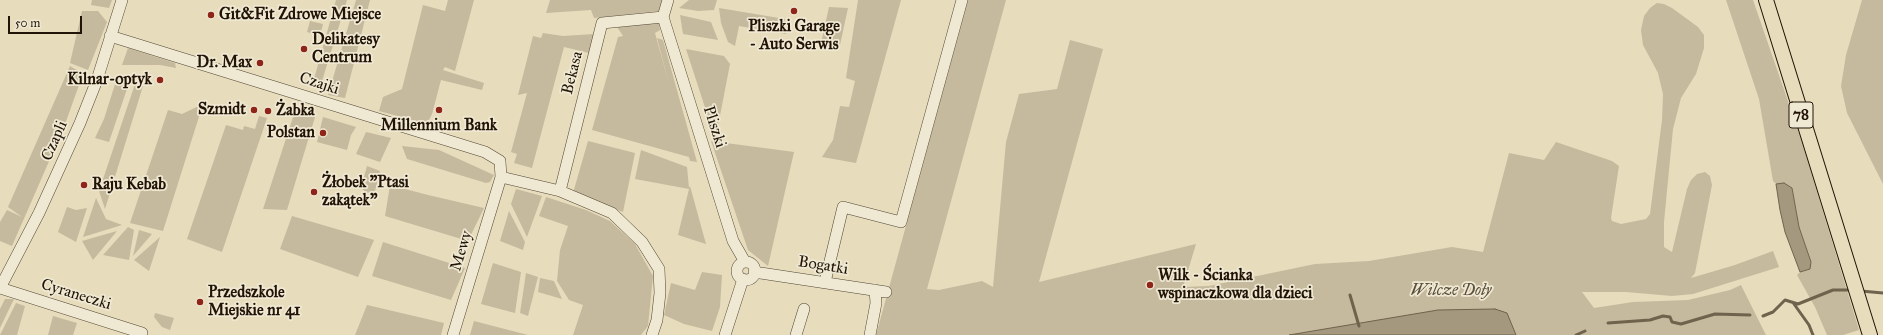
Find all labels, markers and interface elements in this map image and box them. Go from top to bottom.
place label: Git&Fit Zdrowe Miejsce [219,5,381,25]
marker: Pliszki Garage - Auto Serwis [789,6,799,16]
scale bar [10,8,84,34]
marker: Git&Fit Zdrowe Miejsce [206,10,216,20]
text: 50 m [15,16,40,30]
place label: Pliszki Garage - Auto Serwis [748,17,840,55]
place label: Delikatesy Centrum [312,30,380,68]
marker: Delikatesy Centrum [299,44,309,54]
street label: Bekasa [558,49,588,97]
place label: Dr. Max [197,53,252,73]
marker: Dr. Max [255,58,265,68]
street label: Czajki [297,69,341,99]
place label: Kilnar-optyk [67,70,152,90]
marker: Kilnar-optyk [155,75,165,85]
place label: Szmidt [198,100,246,120]
place label: Żabka [276,101,315,121]
road number: 78 [1789,102,1813,128]
street label: Pliszki [698,104,730,150]
marker: Szmidt [249,105,259,115]
marker: Millennium Bank [434,105,444,115]
marker: Żabka [263,106,273,116]
place label: Millennium Bank [381,116,497,136]
street label: Czapli [38,118,72,164]
place label: Polstan [267,123,315,143]
marker: Polstan [318,128,328,138]
place label: Żłobek "Ptasi zakątek" [322,173,409,211]
place label: Raju Kebab [92,175,166,195]
marker: Raju Kebab [79,180,89,190]
marker: Żłobek "Ptasi zakątek" [309,187,319,197]
street label: Mewy [447,229,477,273]
street label: Bogatki [797,253,849,279]
place label: Wilk - Ścianka wspinaczkowa dla dzieci [1158,266,1312,304]
street label: Cyraneczki [39,275,113,315]
marker: Wilk - Ścianka wspinaczkowa dla dzieci [1145,280,1155,290]
park label: Wilcze Doły [1411,281,1491,301]
place label: Przedszkole Miejskie nr 41 [208,283,300,321]
marker: Przedszkole Miejskie nr 41 [195,297,205,307]

